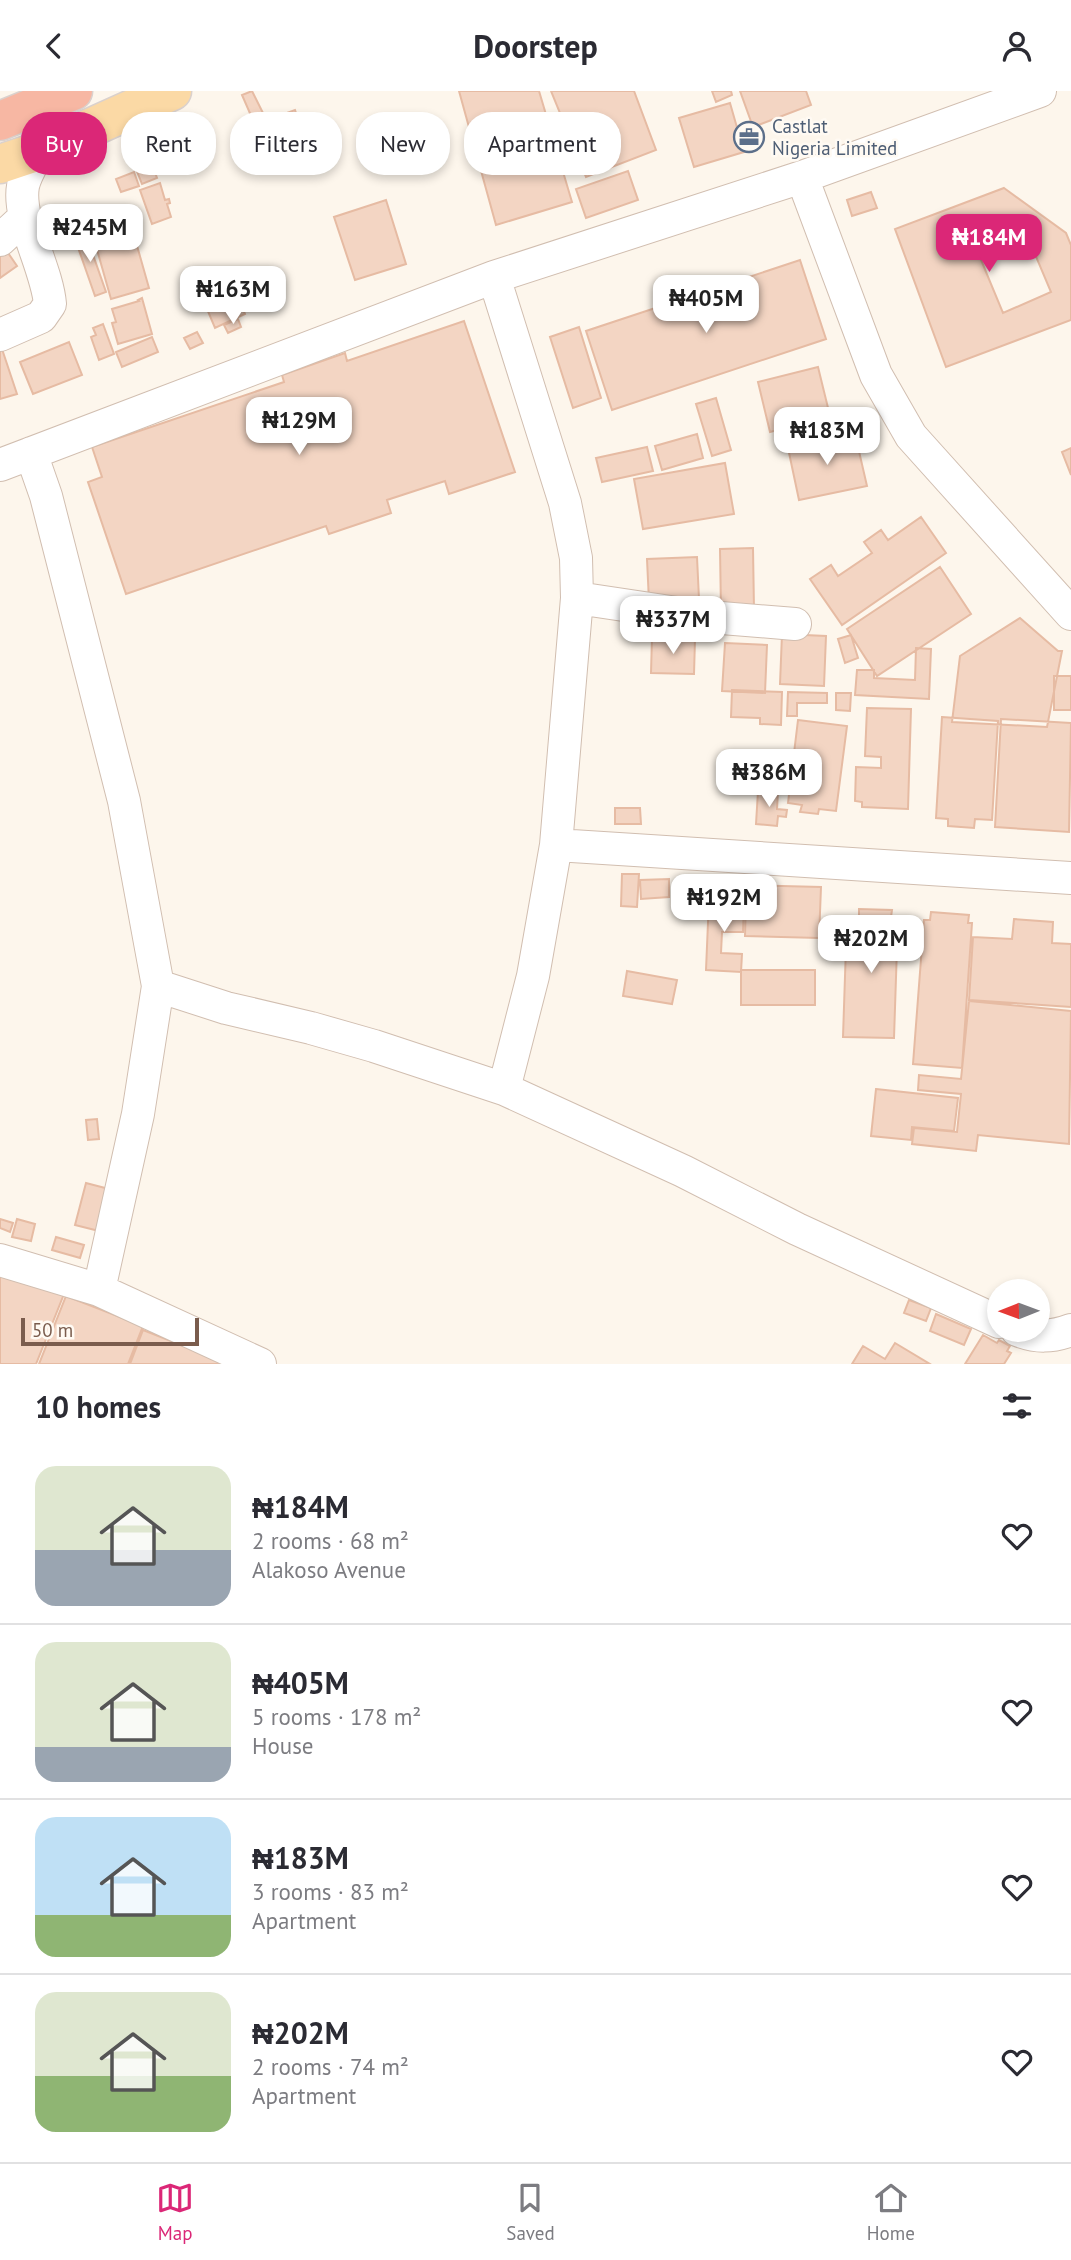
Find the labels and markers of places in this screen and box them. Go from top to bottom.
place label: Castlat Nigeria Limited [772,114,897,160]
office icon: Castlat Nigeria Limited [732,120,766,154]
pin: ₦245M [41,205,139,264]
pin: ₦184M [940,215,1038,274]
pin: ₦163M [184,267,282,326]
pin: ₦405M [657,275,755,335]
pin: ₦129M [250,397,348,457]
pin: ₦183M [778,407,876,467]
pin: ₦337M [624,596,722,656]
pin: ₦386M [720,749,818,809]
pin: ₦192M [675,875,773,934]
pin: ₦202M [822,915,920,975]

